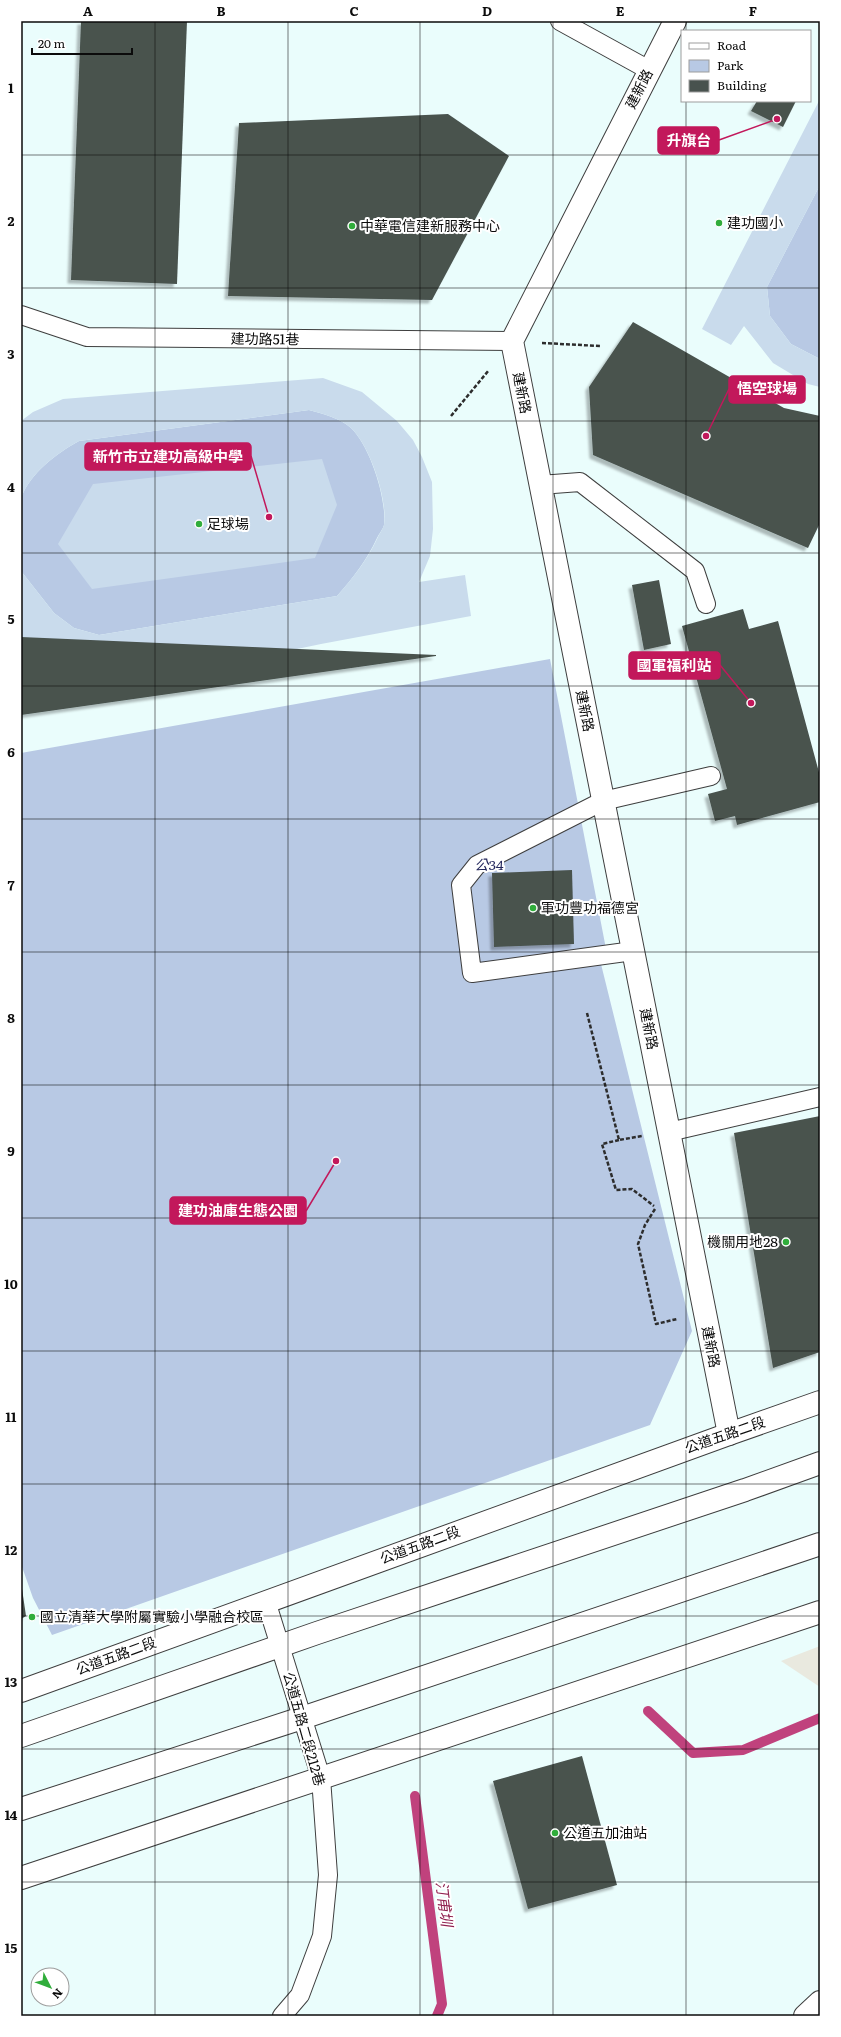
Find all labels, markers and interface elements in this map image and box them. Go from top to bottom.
text: A [83,1,93,20]
text: B [217,1,226,20]
text: C [349,1,359,20]
text: D [482,1,492,20]
text: E [616,1,625,20]
text: F [749,1,757,20]
scale bar [32,30,132,56]
legend [681,30,811,102]
text: 20 m [38,34,65,52]
text: Road [717,36,747,54]
text: Park [717,56,744,74]
street label: 建新路 [620,65,657,112]
text: Building [717,76,767,94]
text: 1 [8,78,14,97]
callout: 升旗台 [658,127,719,154]
text: 升旗台 [666,128,712,151]
text: 2 [8,211,15,230]
place label: 建功國小 [727,212,783,232]
place label: 中華電信建新服務中心 [360,215,500,235]
marker: 建功國小 [714,218,724,228]
marker: 中華電信建新服務中心 [347,221,357,231]
street label: 建功路51巷 [230,327,300,349]
text: 3 [7,344,15,363]
street label: 建新路 [509,370,537,415]
callout: 悟空球場 [729,376,805,403]
text: 悟空球場 [737,376,797,399]
callout: 新竹市立建功高級中學 [85,443,251,470]
text: 新竹市立建功高級中學 [93,444,243,467]
text: 4 [7,477,15,496]
place label: 足球場 [207,513,249,533]
marker: 足球場 [194,519,204,529]
text: 5 [7,609,15,628]
callout: 國軍福利站 [629,652,720,679]
text: 國軍福利站 [636,653,712,676]
street label: 建新路 [572,688,600,733]
text: 6 [7,742,15,761]
park label: 公34 [474,854,504,874]
text: 7 [7,875,15,894]
place label: 軍功豐功福德宮 [541,897,639,917]
marker: 軍功豐功福德宮 [528,903,538,913]
street label: 建新路 [636,1006,664,1051]
text: 8 [7,1008,15,1027]
text: 9 [7,1141,15,1160]
callout: 建功油庫生態公園 [170,1197,306,1224]
text: 建功油庫生態公園 [178,1198,298,1221]
place label: 機關用地28 [707,1231,778,1251]
marker: 機關用地28 [781,1237,791,1247]
text: 10 [4,1274,18,1293]
street label: 建新路 [698,1324,726,1369]
text: 11 [6,1407,17,1426]
street label: 公道五路二段 [682,1411,768,1457]
street label: 公道五路二段 [377,1520,463,1568]
text: 12 [5,1540,17,1559]
place label: 國立清華大學附屬實驗小學融合校區 [40,1606,264,1626]
marker: 國立清華大學附屬實驗小學融合校區 [27,1612,37,1622]
street label: 公道五路二段 [73,1631,159,1679]
street label: 公道五路二段212巷 [279,1669,331,1788]
text: 13 [5,1672,17,1691]
text: 14 [5,1805,18,1824]
place label: 公道五加油站 [563,1822,647,1842]
marker: 公道五加油站 [550,1828,560,1838]
water label: 汀甫圳 [431,1880,460,1930]
text: 15 [5,1938,17,1957]
north arrow [30,1967,70,2007]
text: N [49,1986,67,2003]

